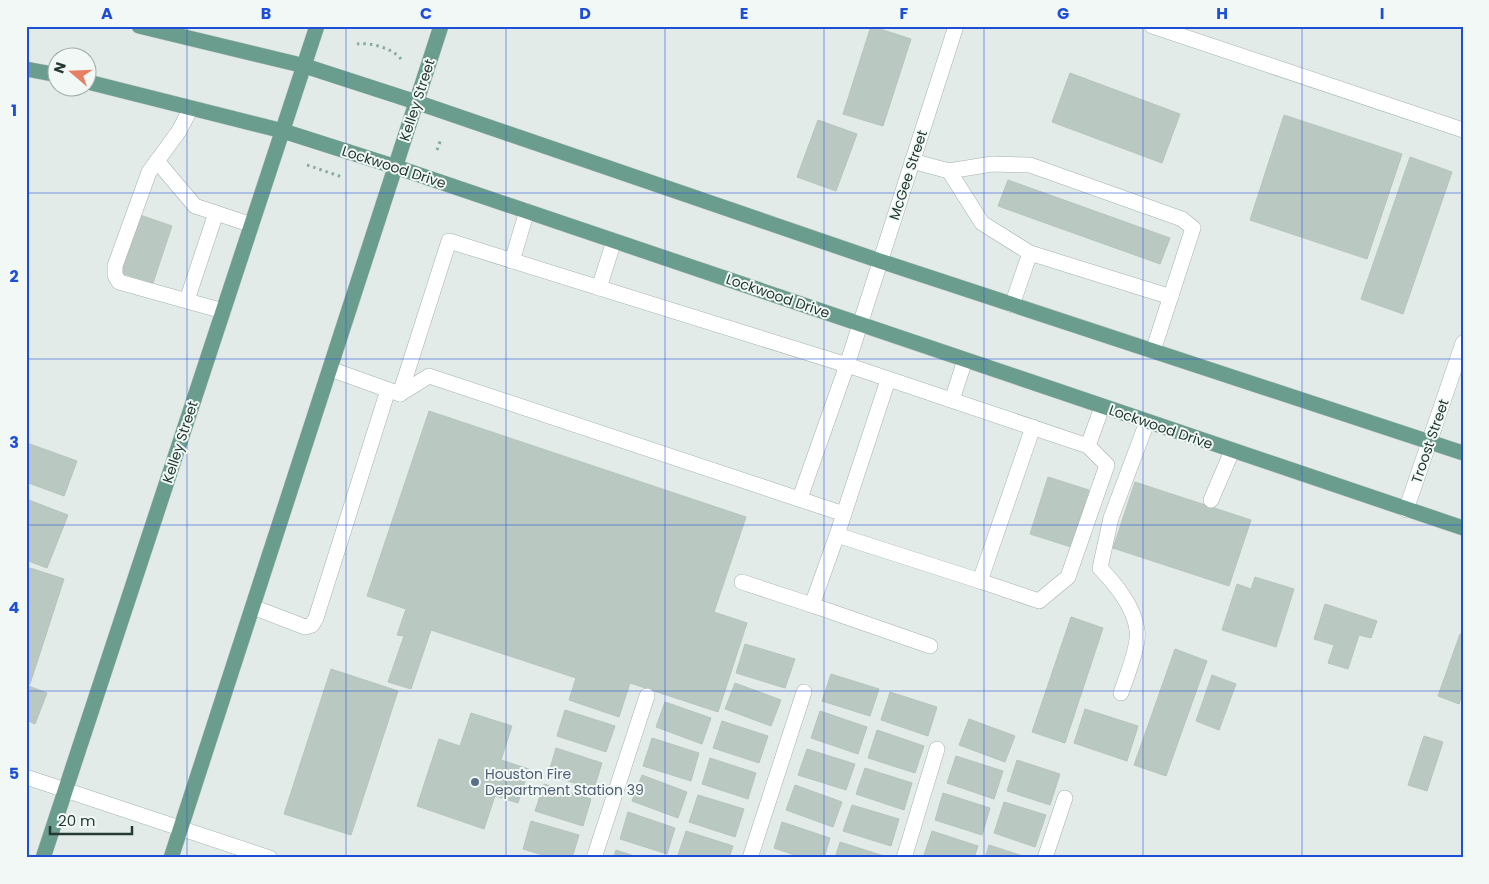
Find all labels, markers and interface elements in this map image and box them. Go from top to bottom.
text: A [101,2,113,25]
text: B [261,2,271,25]
text: C [420,2,432,25]
text: D [579,2,591,25]
text: E [740,2,748,25]
text: F [900,2,909,25]
text: G [1057,2,1069,25]
text: H [1216,2,1228,25]
text: I [1380,2,1384,25]
north arrow [48,48,98,98]
street label: Kelley Street [394,56,440,144]
text: N [49,60,71,76]
text: 1 [11,99,17,122]
street label: McGee Street [884,127,932,223]
street label: Lockwood Drive [339,141,449,193]
text: 2 [9,265,19,288]
street label: Lockwood Drive [723,269,833,323]
street label: Troost Street [1406,396,1454,486]
street label: Kelley Street [157,398,203,486]
street label: Lockwood Drive [1106,400,1216,454]
text: 3 [9,431,19,454]
text: 4 [9,596,20,619]
text: 5 [9,762,19,785]
place label: Houston Fire Department Station 39 [485,764,644,800]
marker: Houston Fire Department Station 39 [469,776,481,788]
scale bar [50,804,132,836]
text: 20 m [58,810,96,831]

